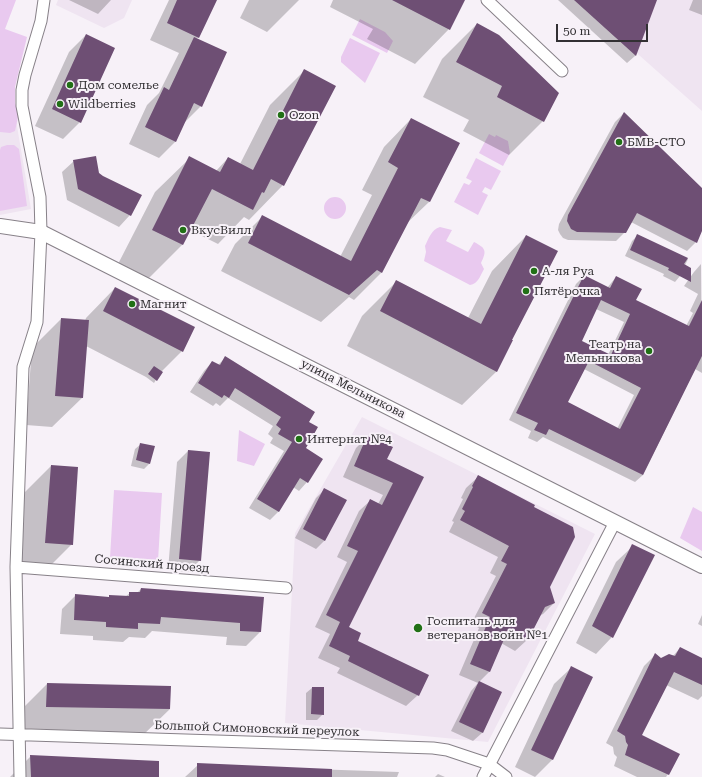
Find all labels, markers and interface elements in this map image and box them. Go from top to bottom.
scale bar [558,16,650,42]
text: 50 m [563,24,590,38]
place label: Дом сомелье [78,78,159,92]
marker: Дом сомелье [65,80,75,90]
place label: Wildberries [68,97,136,111]
marker: Wildberries [55,99,65,109]
place label: Ozon [289,108,319,122]
marker: Ozon [276,110,286,120]
place label: БМВ-СТО [627,135,685,149]
marker: БМВ-СТО [614,137,624,147]
place label: ВкусВилл [191,223,252,237]
marker: ВкусВилл [178,225,188,235]
place label: А-ля Руа [542,264,594,278]
marker: А-ля Руа [529,266,539,276]
place label: Пятёрочка [534,284,600,298]
marker: Пятёрочка [521,286,531,296]
place label: Магнит [140,297,187,311]
marker: Магнит [127,299,137,309]
place label: Театр на Мельникова [565,337,641,365]
marker: Театр на Мельникова [644,346,654,356]
street label: улица Мельникова [298,356,408,422]
place label: Интернат №4 [307,432,392,446]
marker: Интернат №4 [294,434,304,444]
street label: Сосинский проезд [94,552,210,576]
place label: Госпиталь для ветеранов войн №1 [427,614,548,642]
marker: Госпиталь для ветеранов войн №1 [412,622,424,634]
street label: Большой Симоновский переулок [154,718,360,740]

